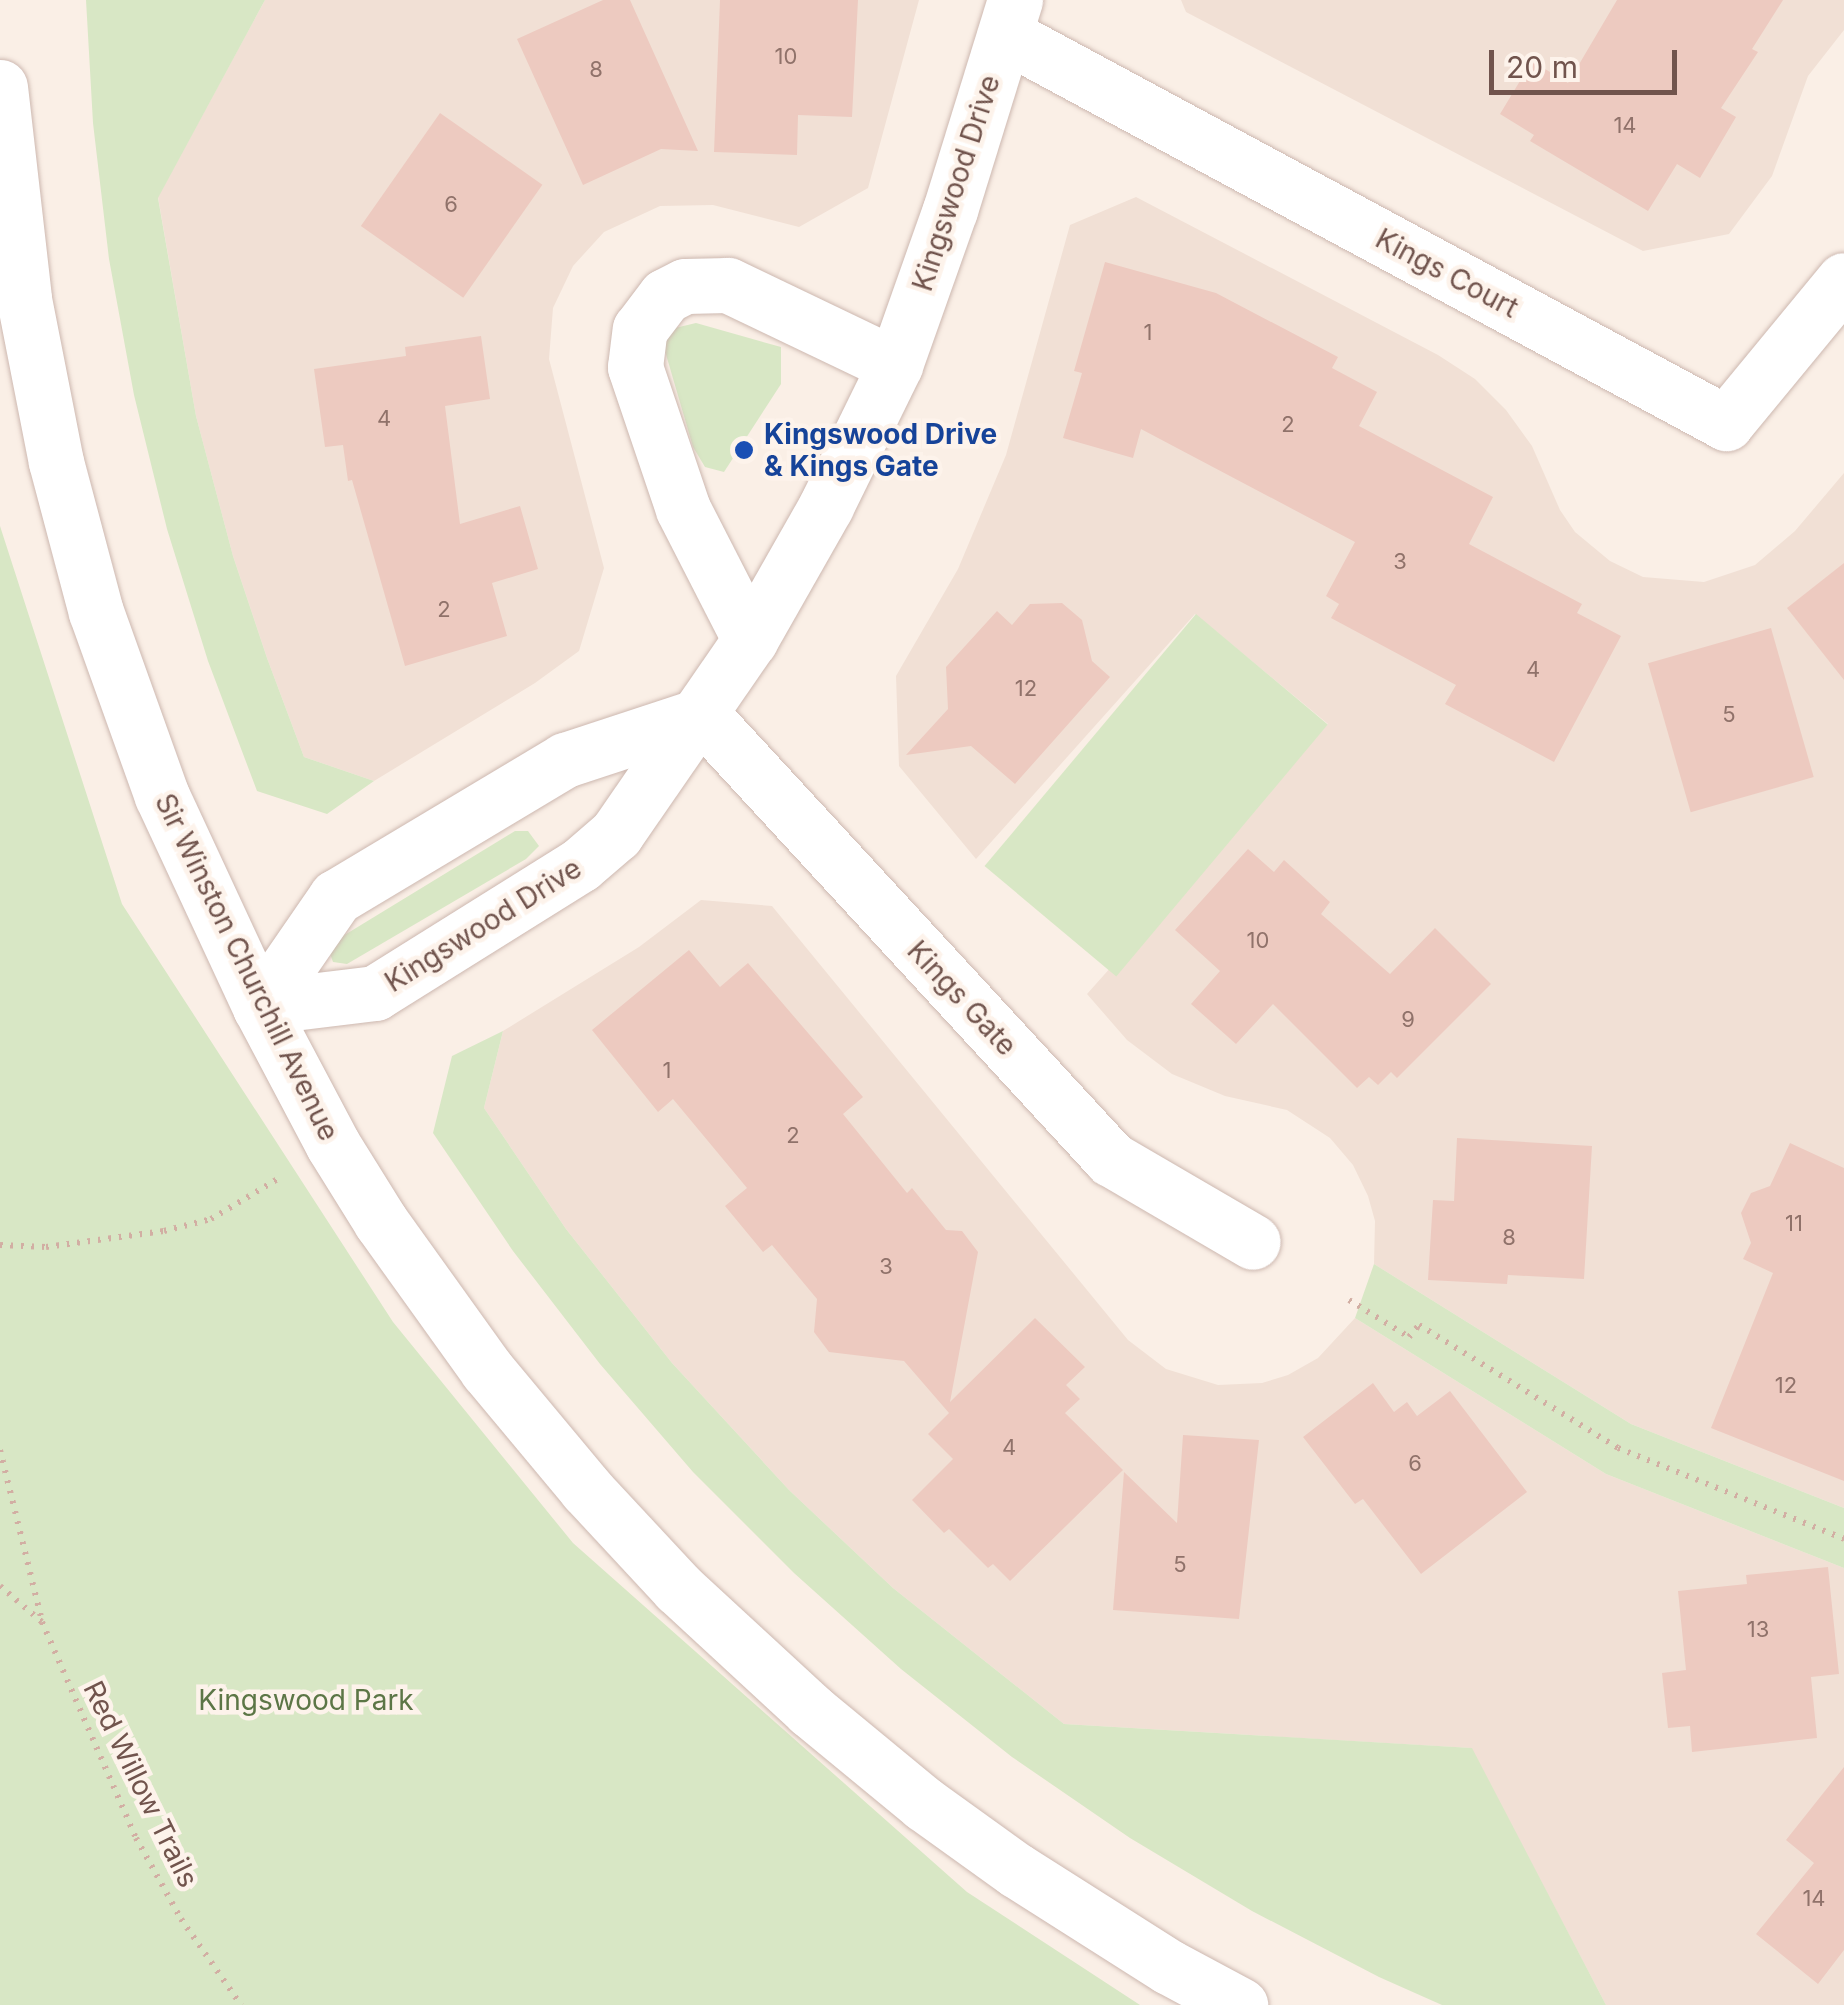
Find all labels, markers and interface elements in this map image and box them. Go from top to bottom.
scale bar [1494,30,1682,92]
house number: 10 [775,44,797,70]
text: 20 m [1506,49,1578,85]
house number: 8 [589,57,603,83]
street label: Kingswood Drive [905,71,1007,295]
house number: 14 [1613,113,1637,139]
house number: 6 [444,192,458,218]
street label: Kings Court [1370,221,1524,325]
house number: 1 [1144,320,1152,346]
house number: 4 [377,406,391,432]
house number: 2 [1281,412,1295,438]
place label: Kingswood Drive & Kings Gate [764,417,997,483]
marker: Kingswood Drive & Kings Gate [733,439,755,461]
house number: 3 [1393,549,1407,575]
house number: 2 [437,597,451,623]
house number: 4 [1526,657,1540,683]
house number: 12 [1015,676,1037,702]
house number: 5 [1722,702,1736,728]
street label: Sir Winston Churchill Avenue [148,788,346,1146]
street label: Kingswood Drive [379,851,587,999]
house number: 10 [1247,928,1269,954]
street label: Kings Gate [901,934,1023,1062]
house number: 9 [1401,1007,1415,1033]
house number: 1 [663,1058,671,1084]
house number: 2 [786,1123,800,1149]
house number: 11 [1785,1211,1803,1237]
house number: 8 [1502,1225,1516,1251]
house number: 3 [879,1254,893,1280]
house number: 12 [1775,1373,1797,1399]
house number: 4 [1002,1435,1016,1461]
house number: 6 [1408,1451,1422,1477]
house number: 5 [1173,1552,1187,1578]
house number: 13 [1747,1617,1769,1643]
street label: Red Willow Trails [77,1675,205,1893]
park label: Kingswood Park [198,1683,414,1717]
house number: 14 [1802,1886,1826,1912]

